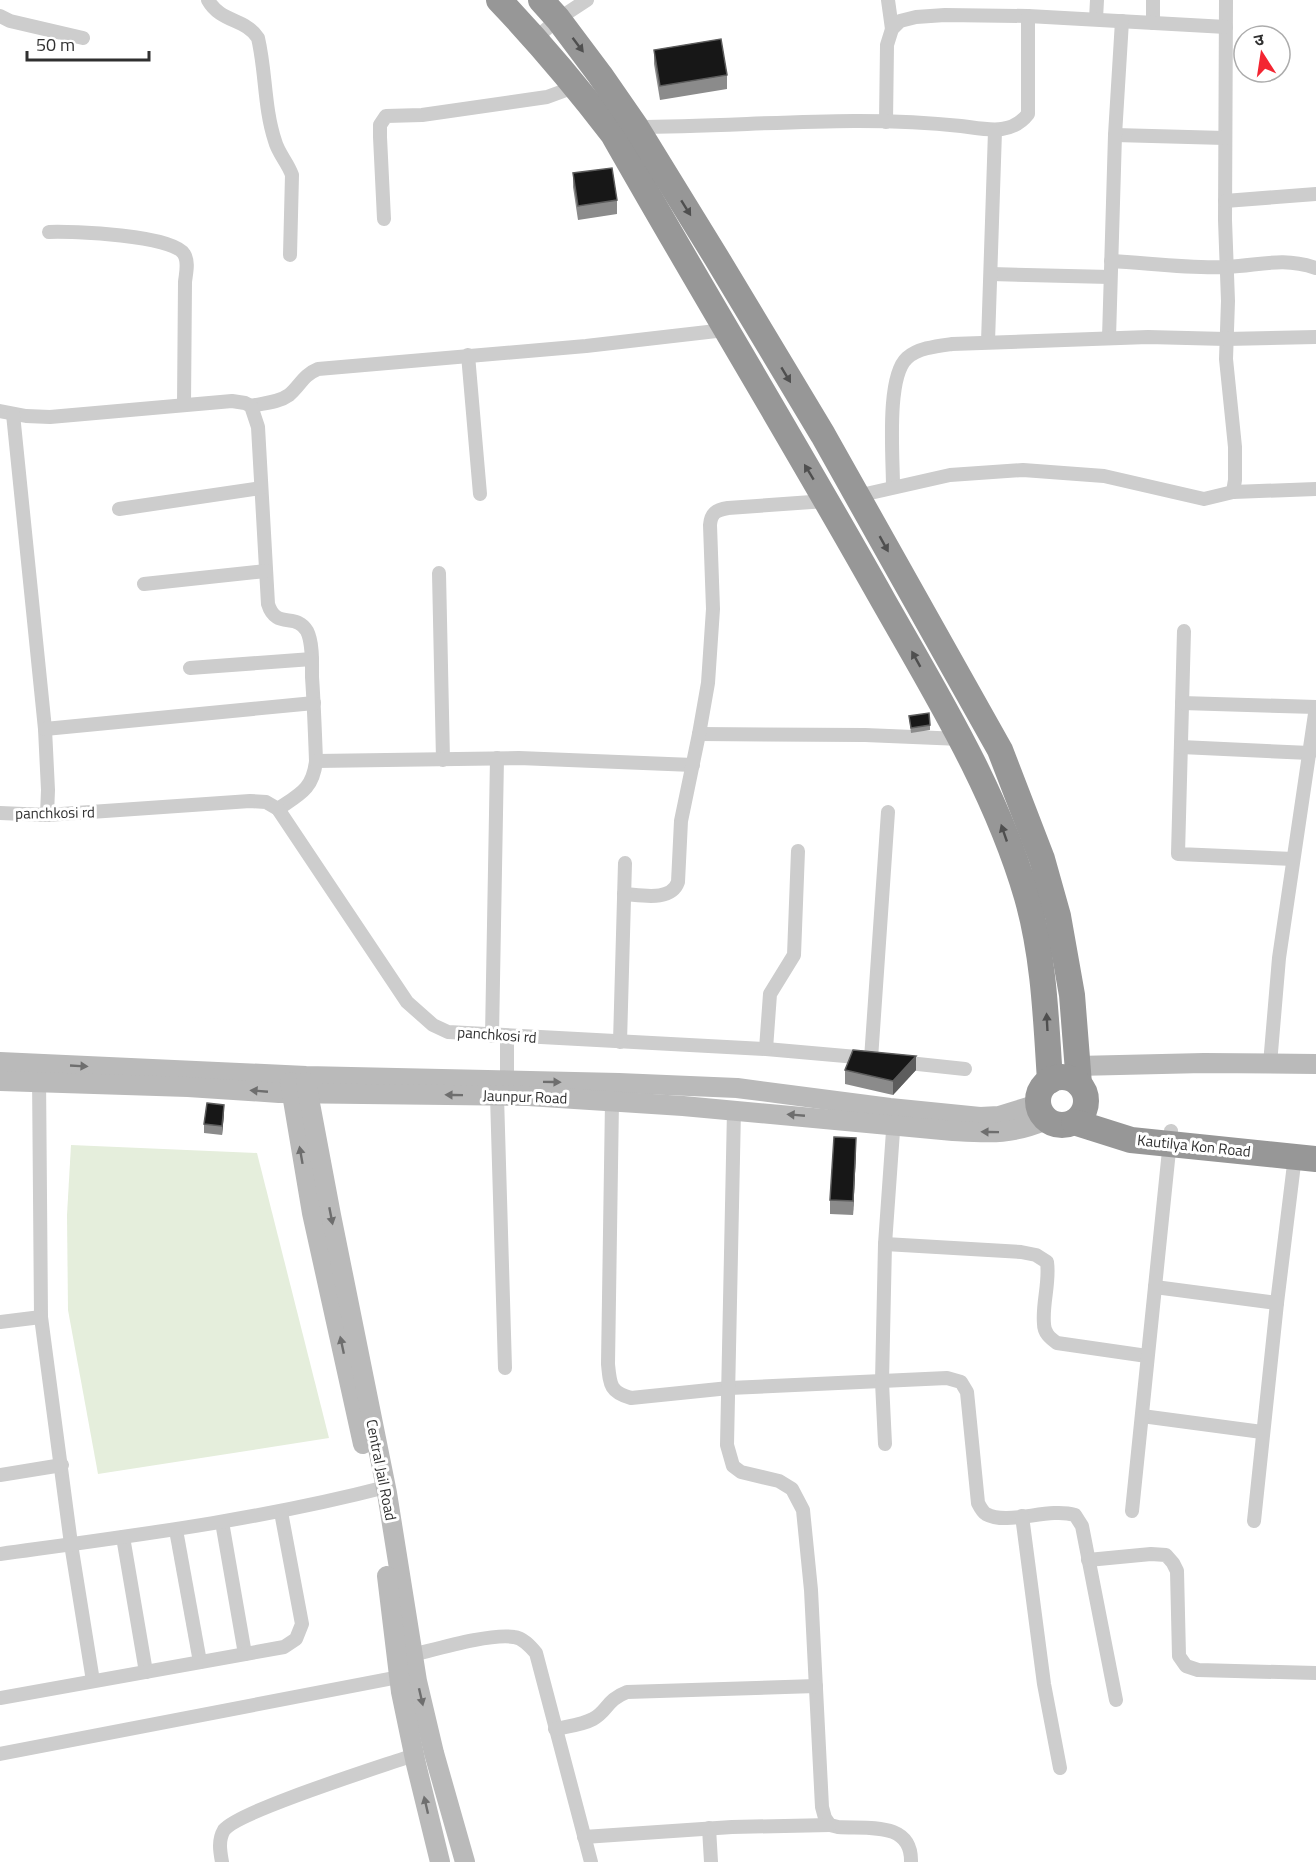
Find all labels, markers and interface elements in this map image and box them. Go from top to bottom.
scale bar [27,24,148,62]
north arrow [1232,24,1292,84]
text: उ [1252,26,1267,52]
text: 50 m [36,31,75,58]
one-way arrow [572,37,584,53]
one-way arrow [680,200,691,216]
one-way arrow [781,367,792,383]
one-way arrow [804,463,814,480]
one-way arrow [879,535,889,552]
one-way arrow [911,651,922,667]
street label: panchkosi rd [15,800,95,825]
one-way arrow [999,824,1009,842]
one-way arrow [1042,1013,1051,1032]
street label: panchkosi rd [457,1020,537,1049]
one-way arrow [70,1061,89,1070]
one-way arrow [542,1077,561,1087]
street label: Jaunpur Road [482,1084,568,1109]
one-way arrow [250,1086,269,1096]
one-way arrow [445,1090,464,1100]
one-way arrow [786,1110,805,1120]
one-way arrow [980,1127,999,1137]
street label: Kautilya Kon Road [1136,1128,1252,1163]
one-way arrow [296,1145,305,1164]
one-way arrow [327,1207,336,1226]
one-way arrow [337,1336,346,1355]
street label: Central Jail Road [360,1417,403,1523]
one-way arrow [416,1688,426,1706]
one-way arrow [420,1796,430,1814]

